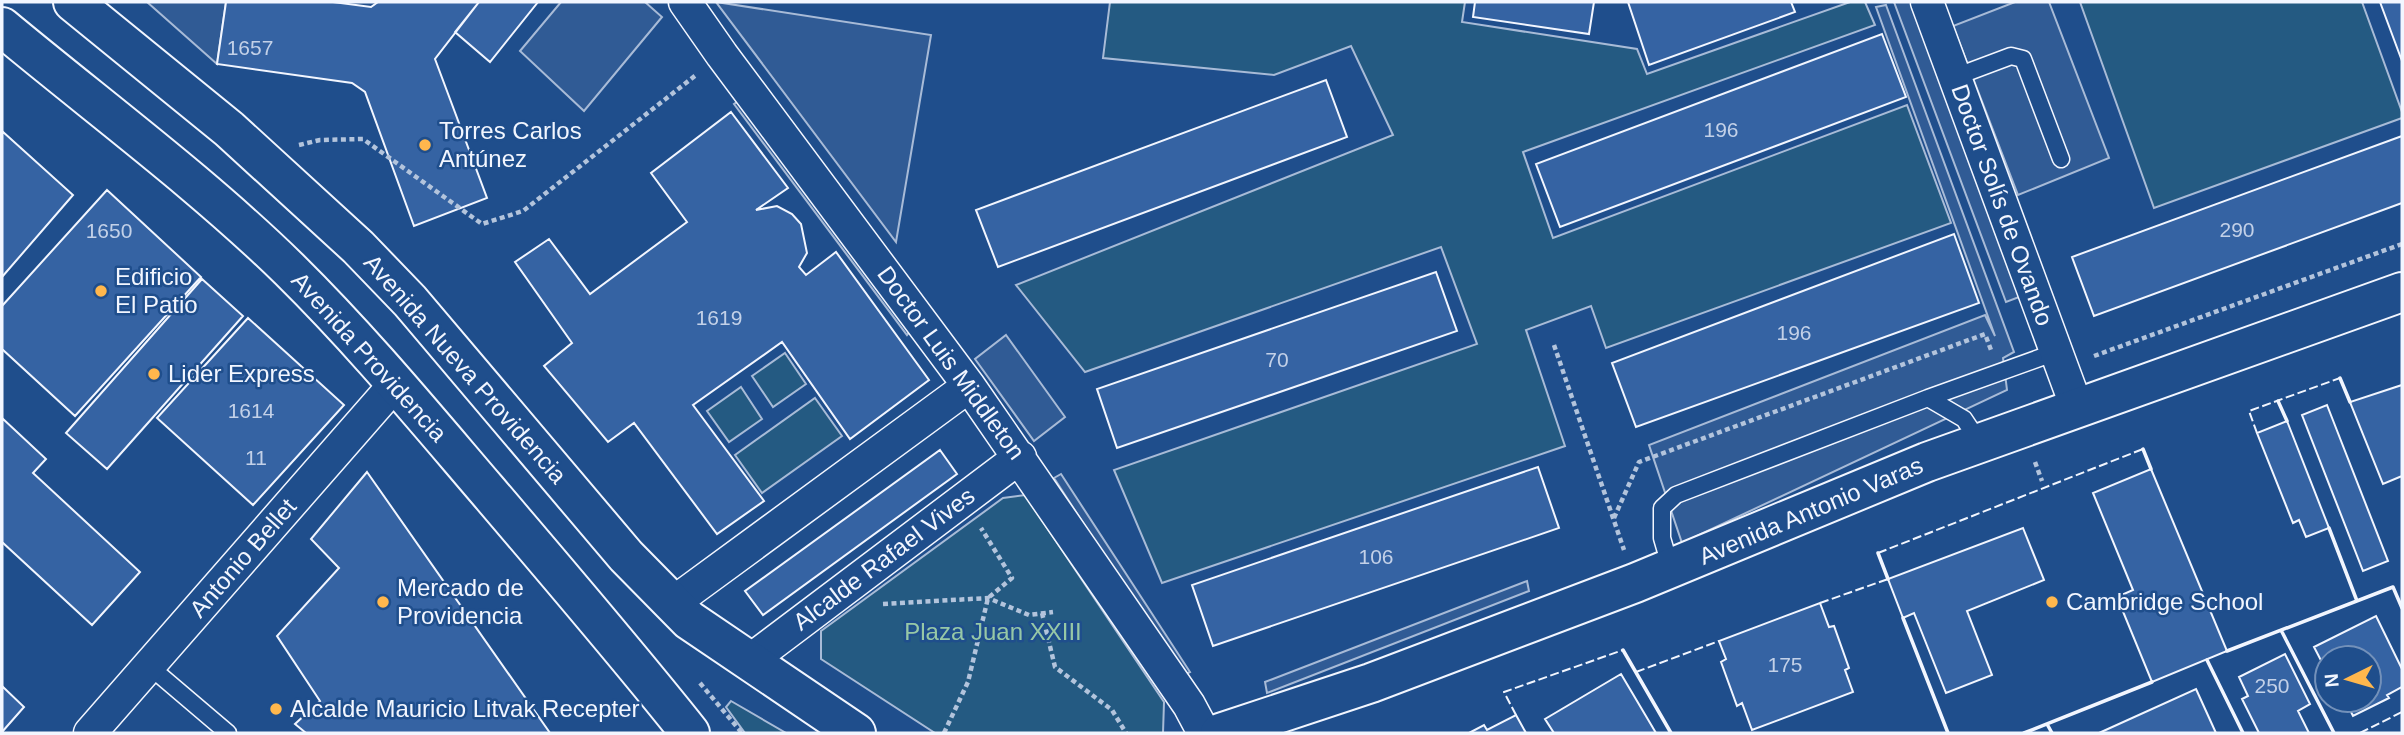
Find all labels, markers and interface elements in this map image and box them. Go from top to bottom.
house number: 1657 [227,36,273,59]
street label: Doctor Solís de Ovando [1946,80,2059,329]
place label: Torres Carlos Antúnez [439,117,582,172]
house number: 196 [1703,118,1739,141]
marker: Torres Carlos Antúnez [417,137,433,153]
house number: 290 [2219,218,2255,241]
house number: 1650 [86,219,132,242]
street label: Avenida Nueva Providencia [359,249,573,489]
street label: Doctor Luis Middleton [872,261,1031,465]
place label: Edificio El Patio [115,263,198,318]
street label: Avenida Providencia [286,266,453,447]
marker: Edificio El Patio [93,283,109,299]
house number: 1619 [696,306,742,329]
house number: 196 [1776,321,1812,344]
house number: 70 [1265,348,1289,371]
place label: Lider Express [168,360,315,387]
marker: Lider Express [146,366,162,382]
house number: 1614 [228,399,275,422]
house number: 11 [245,446,267,469]
street label: Avenida Antonio Varas [1695,451,1927,570]
street label: Alcalde Rafael Vives [788,482,980,635]
street label: Antonio Bellet [184,493,302,622]
house number: 106 [1358,545,1394,568]
place label: Mercado de Providencia [397,574,524,629]
place label: Cambridge School [2066,588,2263,615]
marker: Mercado de Providencia [375,594,391,610]
marker: Cambridge School [2044,594,2060,610]
park label: Plaza Juan XXIII [904,618,1082,645]
north arrow [2313,644,2383,714]
house number: 175 [1767,653,1803,676]
text: N [2321,673,2343,688]
house number: 250 [2254,674,2290,697]
place label: Alcalde Mauricio Litvak Recepter [290,695,640,722]
marker: Alcalde Mauricio Litvak Recepter [268,701,284,717]

